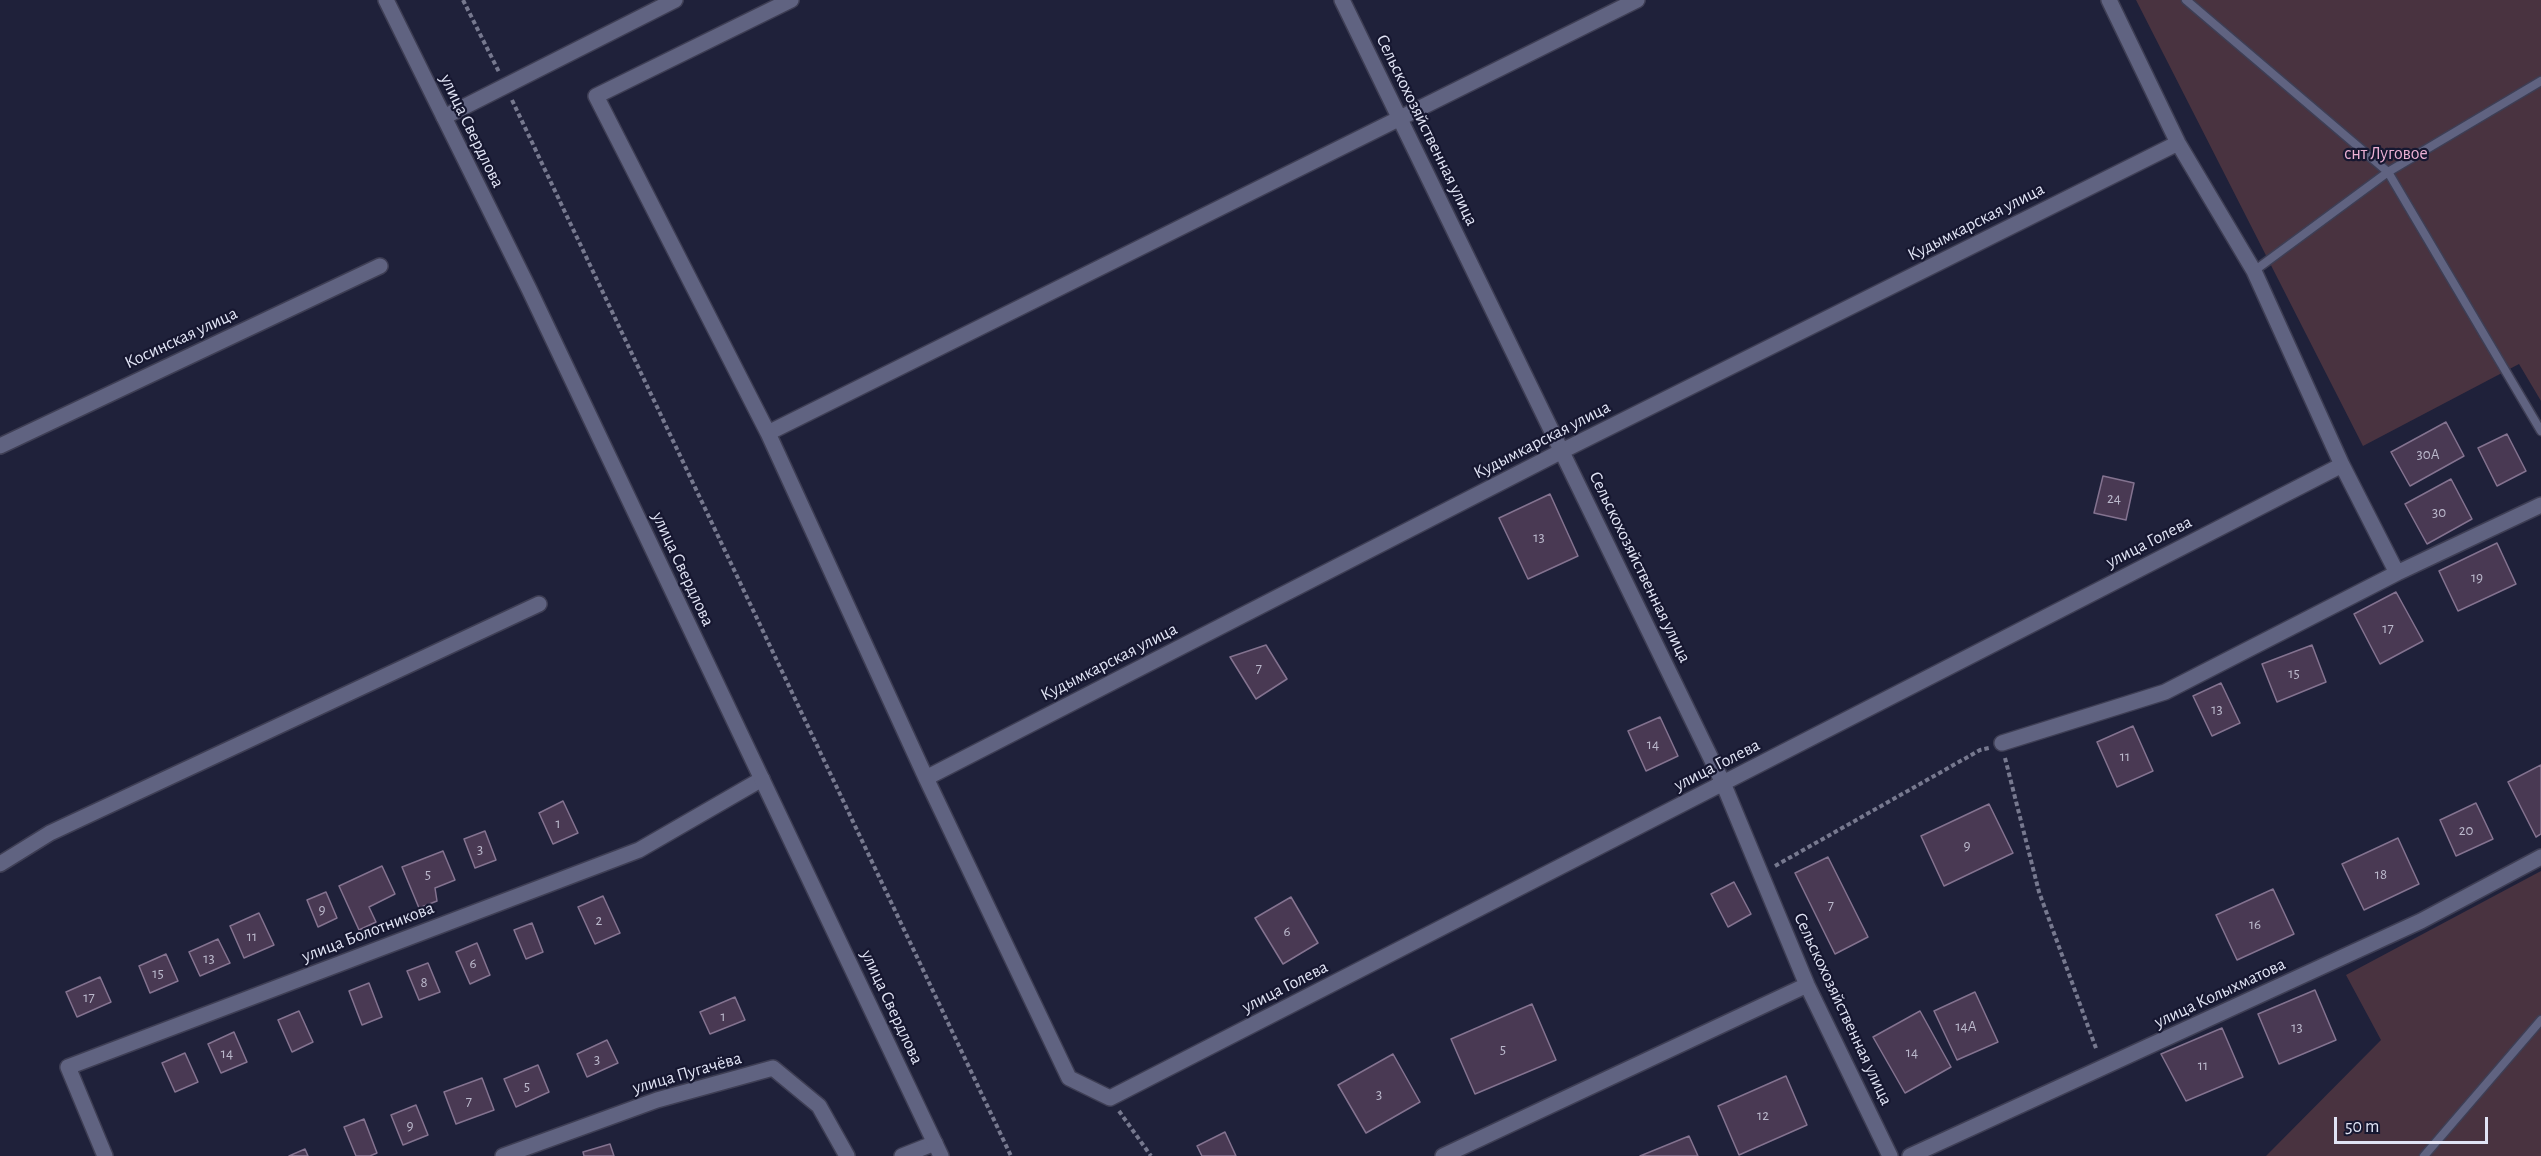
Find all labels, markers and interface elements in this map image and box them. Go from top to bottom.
street label: Сельскохозяйственная улица [1371,31,1483,229]
street label: улица Свердлова [435,71,509,191]
park label: снт Луговое [2344,143,2428,165]
street label: Кудымкарская улица [1904,178,2048,266]
street label: Косинская улица [121,302,241,374]
street label: Кудымкарская улица [1470,396,1614,484]
house number: 30А [2417,445,2439,463]
street label: Сельскохозяйственная улица [1584,468,1696,666]
house number: 24 [2107,489,2121,507]
house number: 30 [2432,503,2446,521]
street label: улица Свердлова [647,508,719,630]
street label: улица Голева [2102,511,2196,573]
house number: 13 [1533,528,1545,546]
house number: 19 [2471,568,2483,586]
street label: Кудымкарская улица [1037,618,1181,706]
house number: 17 [2382,619,2394,637]
house number: 7 [1256,659,1262,677]
house number: 15 [2288,664,2300,682]
house number: 13 [2211,700,2223,718]
street label: улица Голева [1670,734,1764,796]
house number: 14 [1647,735,1659,753]
house number: 11 [2120,747,2130,765]
house number: 1 [555,814,561,832]
house number: 20 [2459,821,2473,839]
house number: 9 [1963,836,1971,854]
house number: 3 [477,840,483,858]
house number: 5 [425,865,431,883]
house number: 18 [2375,865,2387,883]
house number: 7 [1828,896,1834,914]
street label: улица Болотникова [299,897,437,967]
house number: 9 [318,900,326,918]
street label: Сельскохозяйственная улица [1789,909,1897,1109]
house number: 2 [596,911,602,929]
house number: 16 [2249,915,2261,933]
house number: 6 [1283,922,1291,940]
house number: 11 [247,927,257,945]
street label: улица Свердлова [856,946,928,1068]
house number: 13 [203,949,215,967]
street label: улица Колыхматова [2151,953,2289,1033]
house number: 6 [469,954,477,972]
street label: улица Голева [1238,956,1332,1018]
house number: 15 [152,964,164,982]
house number: 8 [420,973,428,991]
house number: 17 [83,988,95,1006]
house number: 1 [720,1007,726,1025]
house number: 14А [1955,1017,1977,1035]
house number: 13 [2291,1018,2303,1036]
house number: 5 [1500,1040,1506,1058]
house number: 14 [1906,1043,1918,1061]
house number: 14 [221,1044,233,1062]
street label: улица Пугачёва [630,1047,744,1099]
house number: 3 [594,1050,600,1068]
house number: 11 [2198,1056,2208,1074]
house number: 5 [524,1077,530,1095]
house number: 3 [1376,1085,1382,1103]
house number: 7 [466,1092,472,1110]
scale bar [2337,1105,2492,1143]
house number: 12 [1757,1106,1769,1124]
house number: 9 [406,1116,414,1134]
text: 50 m [2345,1118,2379,1136]

